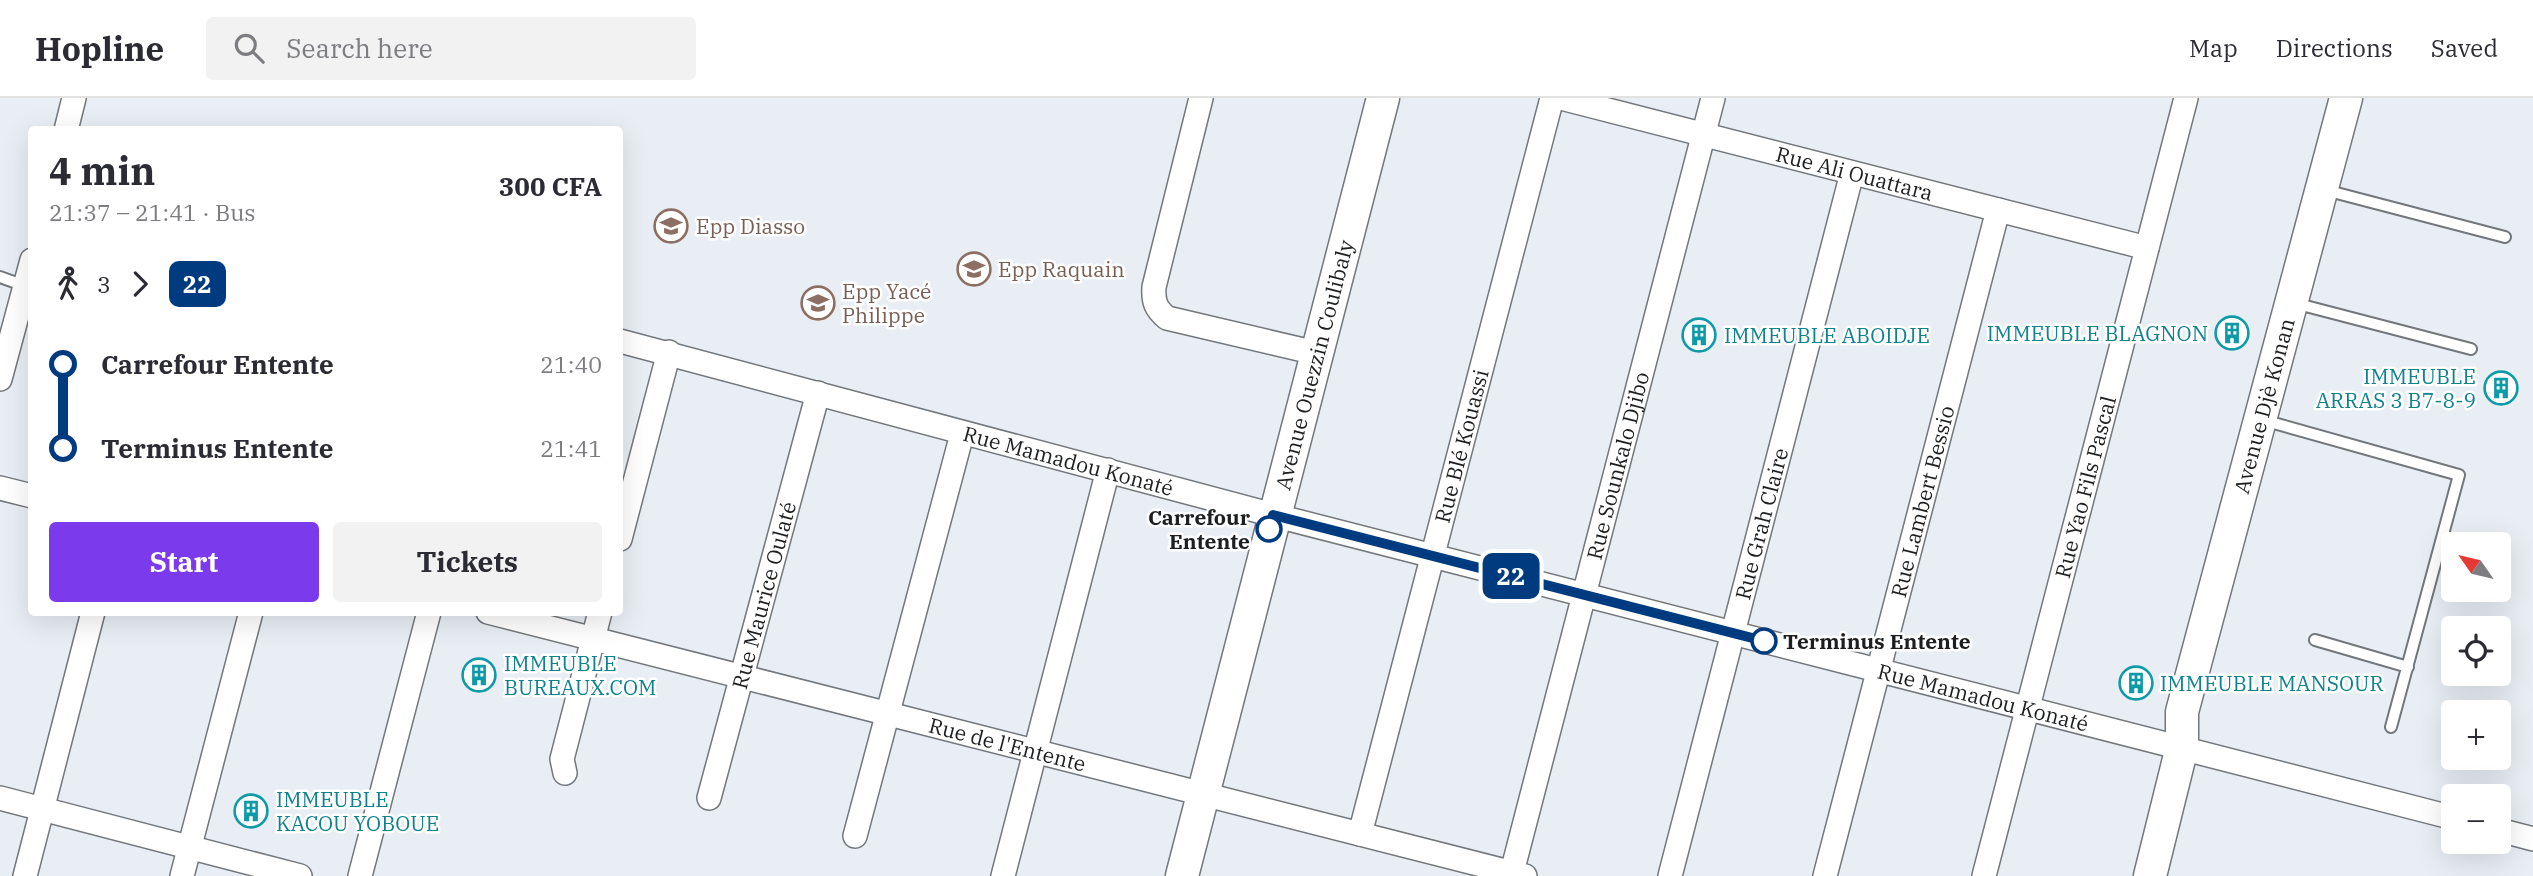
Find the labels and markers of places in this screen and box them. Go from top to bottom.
school or university icon: Epp Diasso [652,207,690,245]
place label: Epp Diasso [696,212,805,240]
school or university icon: Epp Raquain [955,250,993,288]
place label: Epp Raquain [998,255,1125,283]
place label: Epp Yacé Philippe [842,277,931,329]
school or university icon: Epp Yacé Philippe [799,284,837,322]
building icon: IMMEUBLE BLAGNON [2213,314,2251,352]
building icon: IMMEUBLE ABOIDJE [1680,316,1718,354]
place label: IMMEUBLE BLAGNON [1987,319,2208,347]
place label: IMMEUBLE ABOIDJE [1724,321,1930,349]
place label: IMMEUBLE ARRAS 3 B7-8-9 [2316,362,2476,414]
building icon: IMMEUBLE ARRAS 3 B7-8-9 [2482,369,2520,407]
place label: Carrefour Entente [1148,503,1251,555]
marker: Carrefour Entente [1256,516,1282,542]
place label: Terminus Entente [1783,627,1971,655]
marker: Terminus Entente [1751,628,1777,654]
place label: IMMEUBLE BUREAUX.COM [504,649,656,701]
building icon: IMMEUBLE BUREAUX.COM [460,656,498,694]
building icon: IMMEUBLE MANSOUR [2117,664,2155,702]
place label: IMMEUBLE MANSOUR [2160,669,2384,697]
place label: IMMEUBLE KACOU YOBOUE [276,785,439,837]
building icon: IMMEUBLE KACOU YOBOUE [232,792,270,830]

